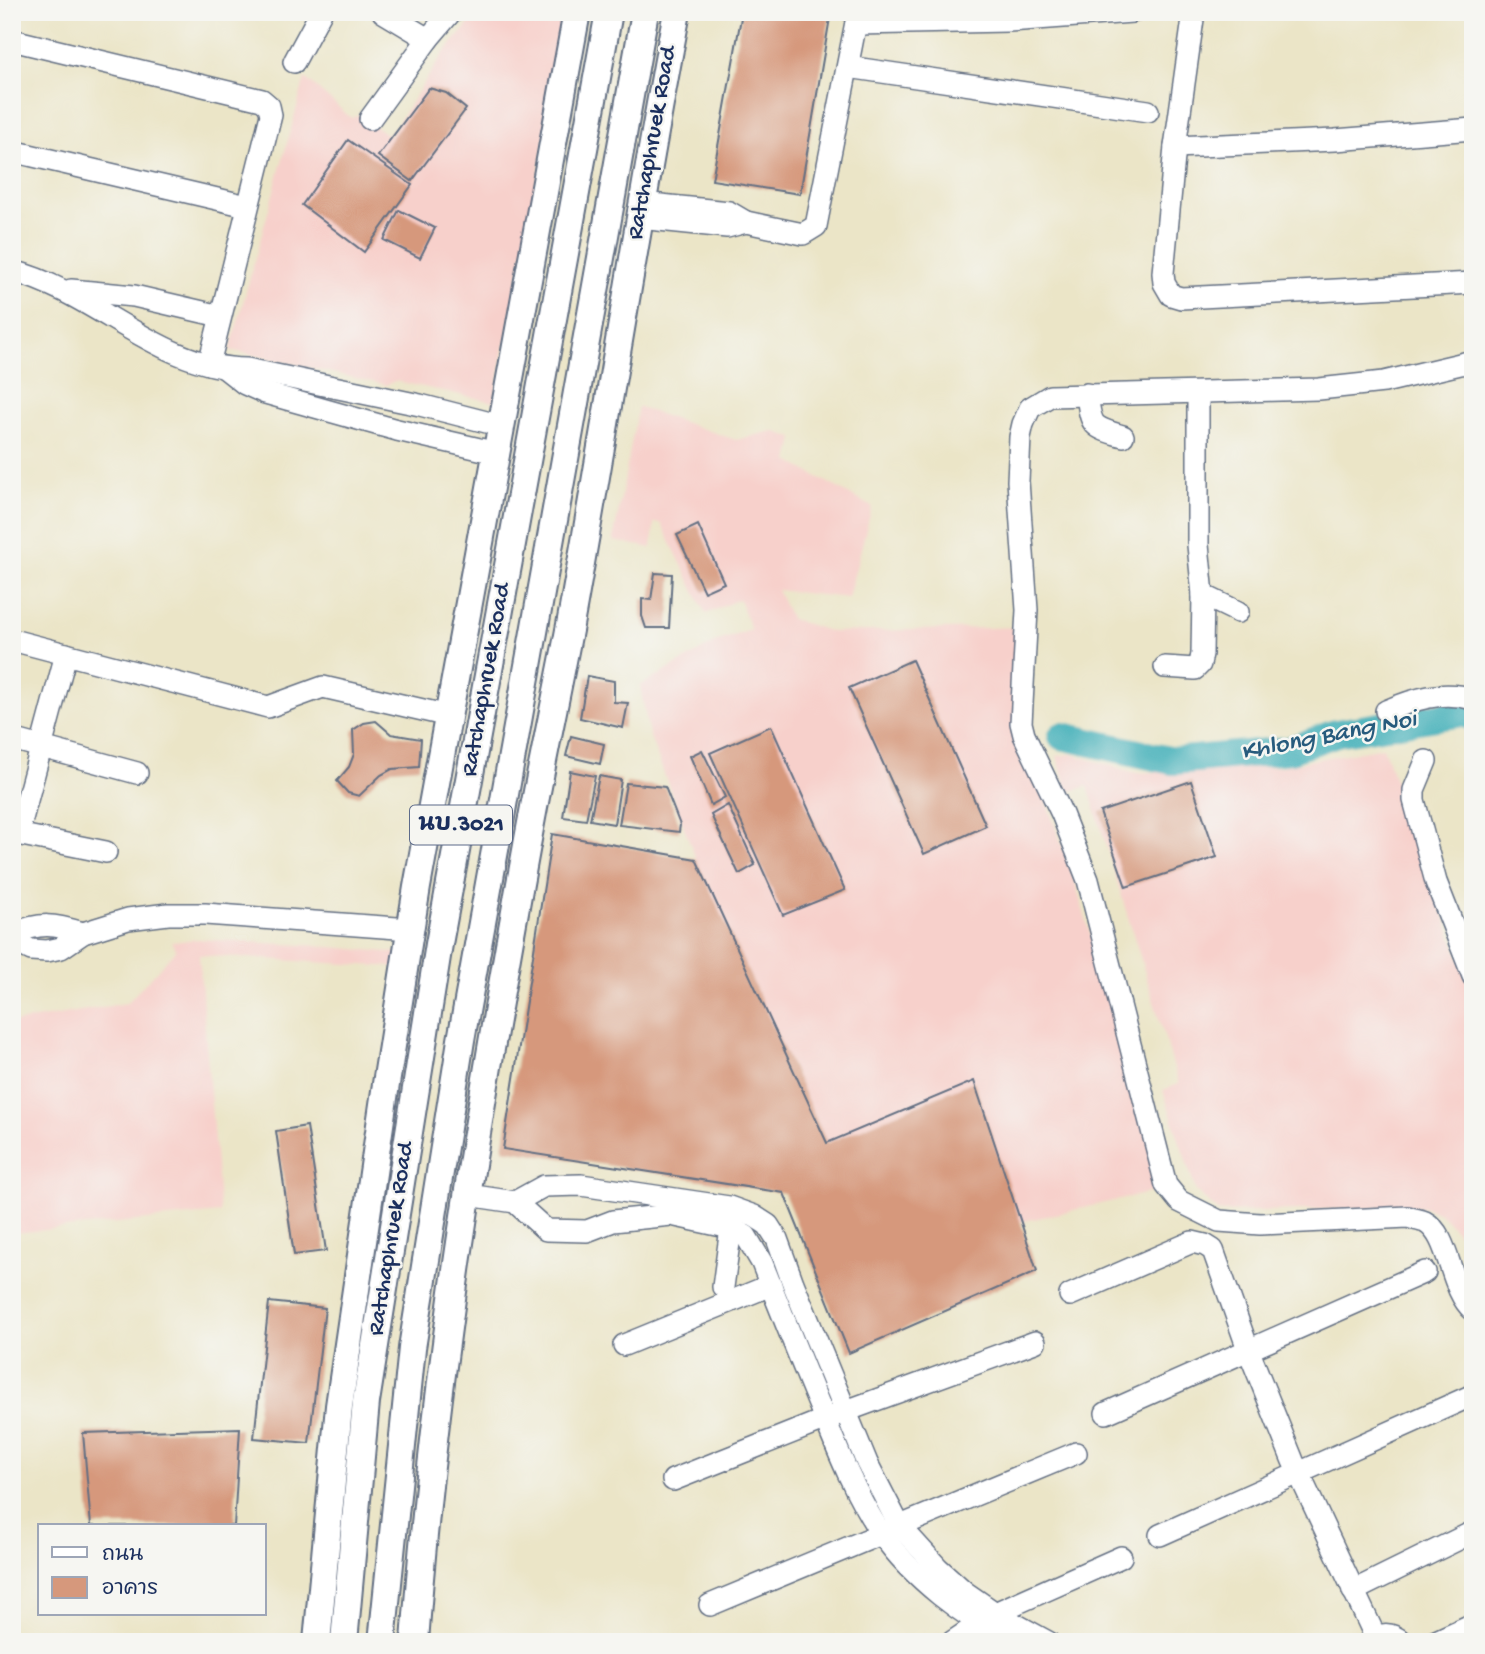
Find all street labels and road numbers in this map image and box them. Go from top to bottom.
street label: Ratchaphruek Road [622,42,685,242]
street label: Ratchaphruek Road [456,579,519,779]
road number: นบ.3021 [410,806,512,845]
street label: Ratchaphruek Road [362,1138,422,1338]

